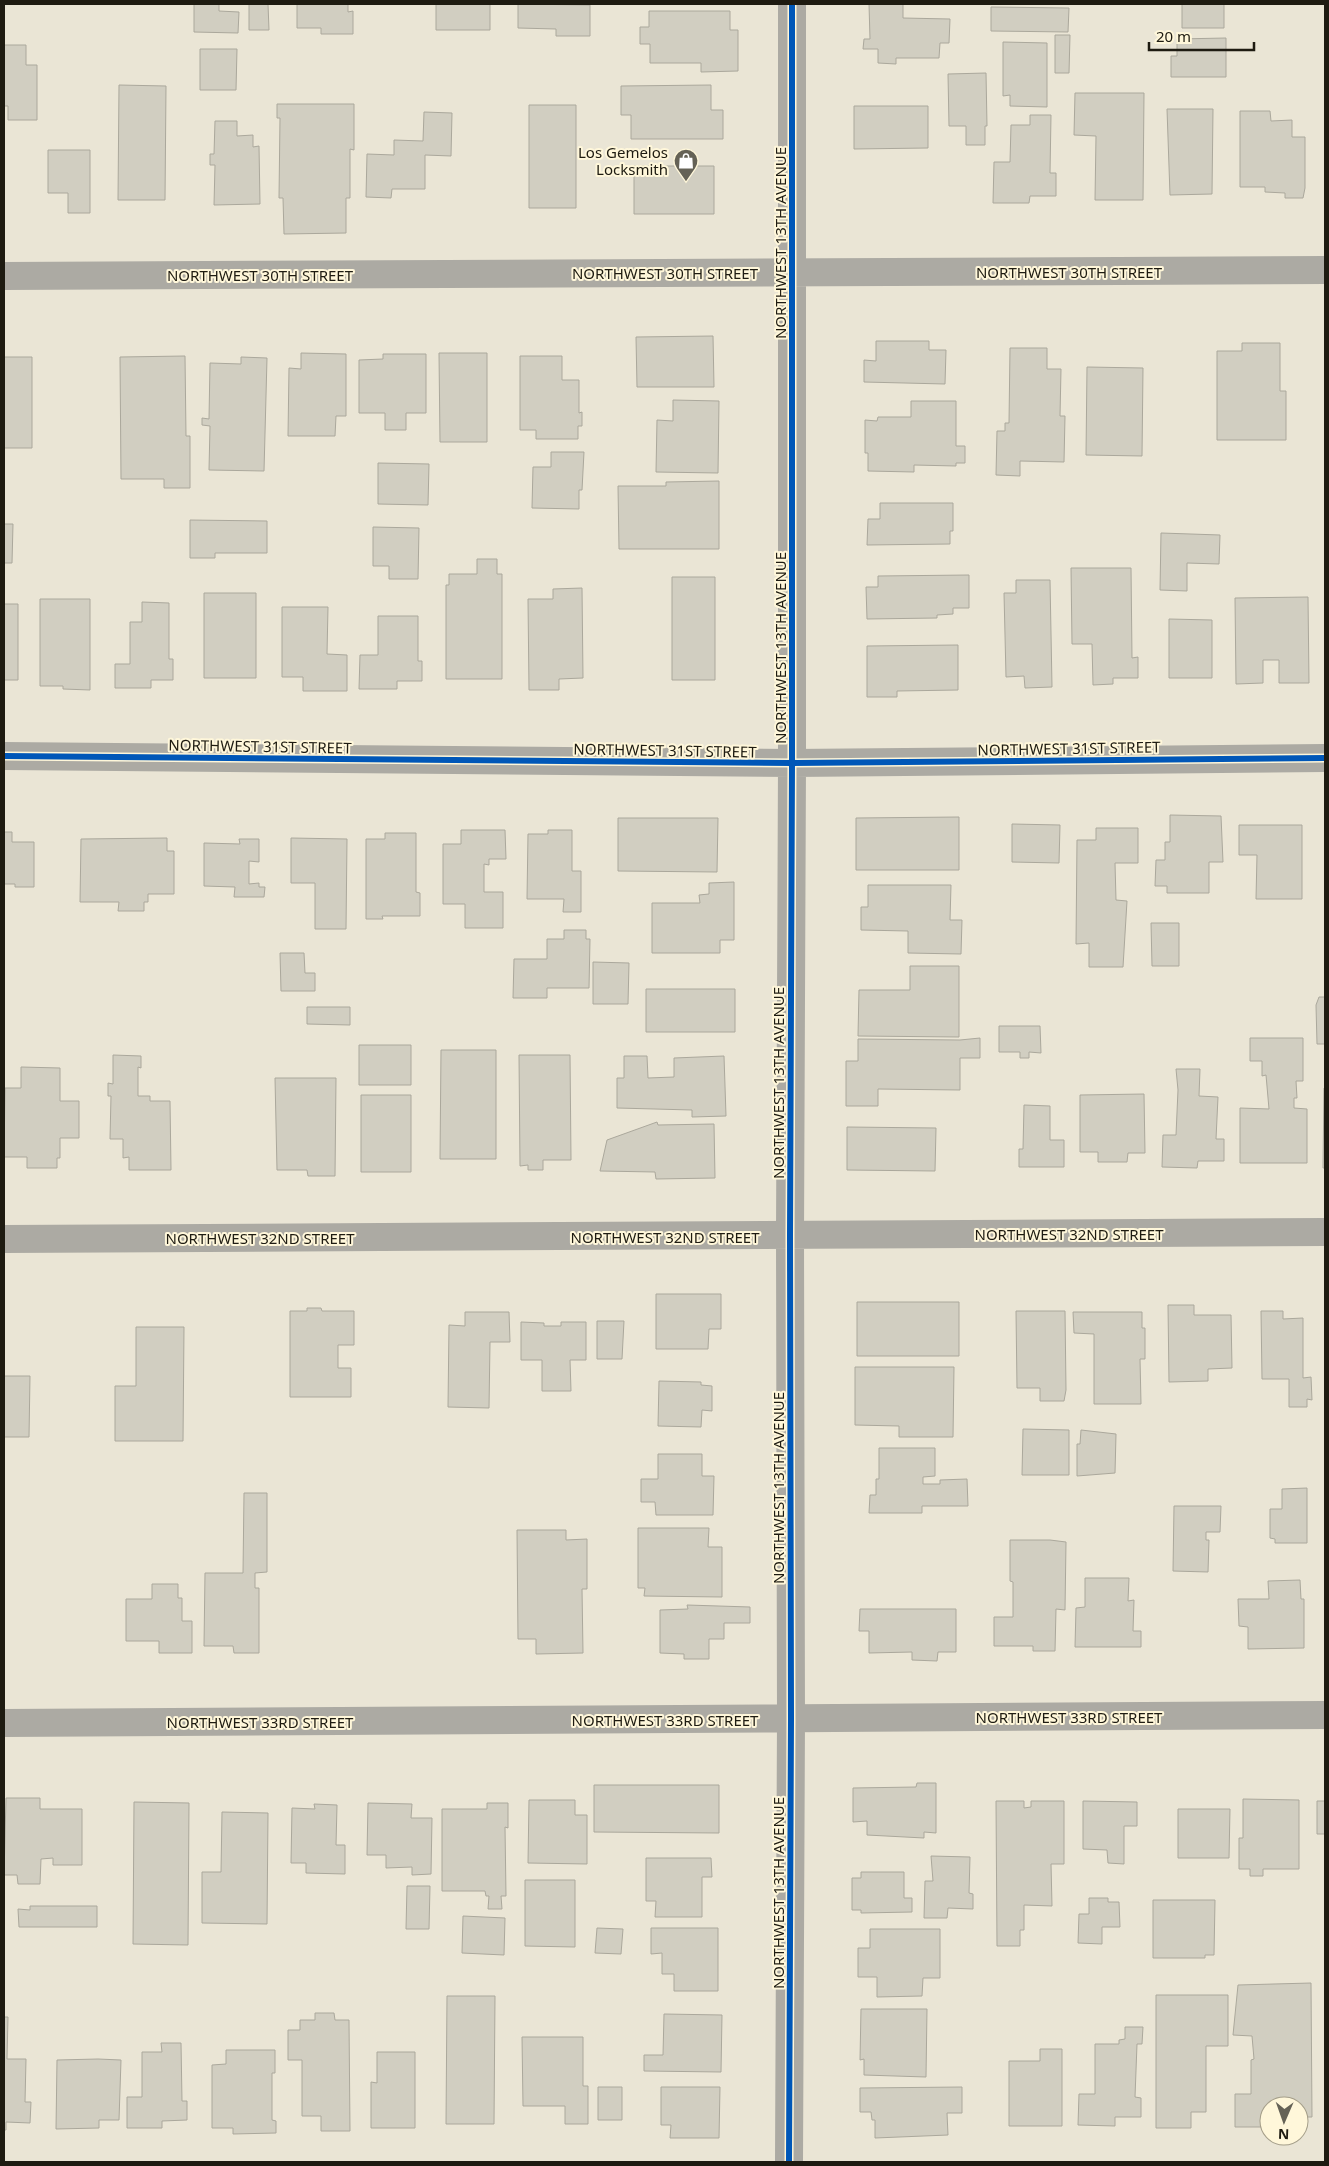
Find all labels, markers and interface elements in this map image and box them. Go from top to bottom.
scale bar [1149,20,1254,52]
text: 20 m [1156,26,1191,46]
place label: Los Gemelos Locksmith [578,142,668,179]
street label: NORTHWEST 13TH AVENUE [770,147,790,339]
shop icon: Los Gemelos Locksmith [673,148,699,182]
street label: NORTHWEST 30TH STREET [976,262,1163,282]
street label: NORTHWEST 30TH STREET [572,263,759,283]
street label: NORTHWEST 30TH STREET [167,265,354,285]
street label: NORTHWEST 13TH AVENUE [770,552,790,744]
street label: NORTHWEST 31ST STREET [168,734,352,758]
street label: NORTHWEST 31ST STREET [977,736,1161,760]
street label: NORTHWEST 31ST STREET [573,738,757,762]
street label: NORTHWEST 13TH AVENUE [768,987,788,1179]
street label: NORTHWEST 32ND STREET [974,1224,1164,1244]
street label: NORTHWEST 32ND STREET [570,1227,760,1247]
street label: NORTHWEST 32ND STREET [165,1228,355,1248]
street label: NORTHWEST 13TH AVENUE [768,1392,788,1584]
street label: NORTHWEST 33RD STREET [976,1707,1163,1727]
street label: NORTHWEST 33RD STREET [572,1710,759,1730]
street label: NORTHWEST 33RD STREET [167,1712,354,1732]
street label: NORTHWEST 13TH AVENUE [768,1797,788,1989]
north arrow [1259,2096,1309,2146]
text: N [1278,2125,1290,2144]

